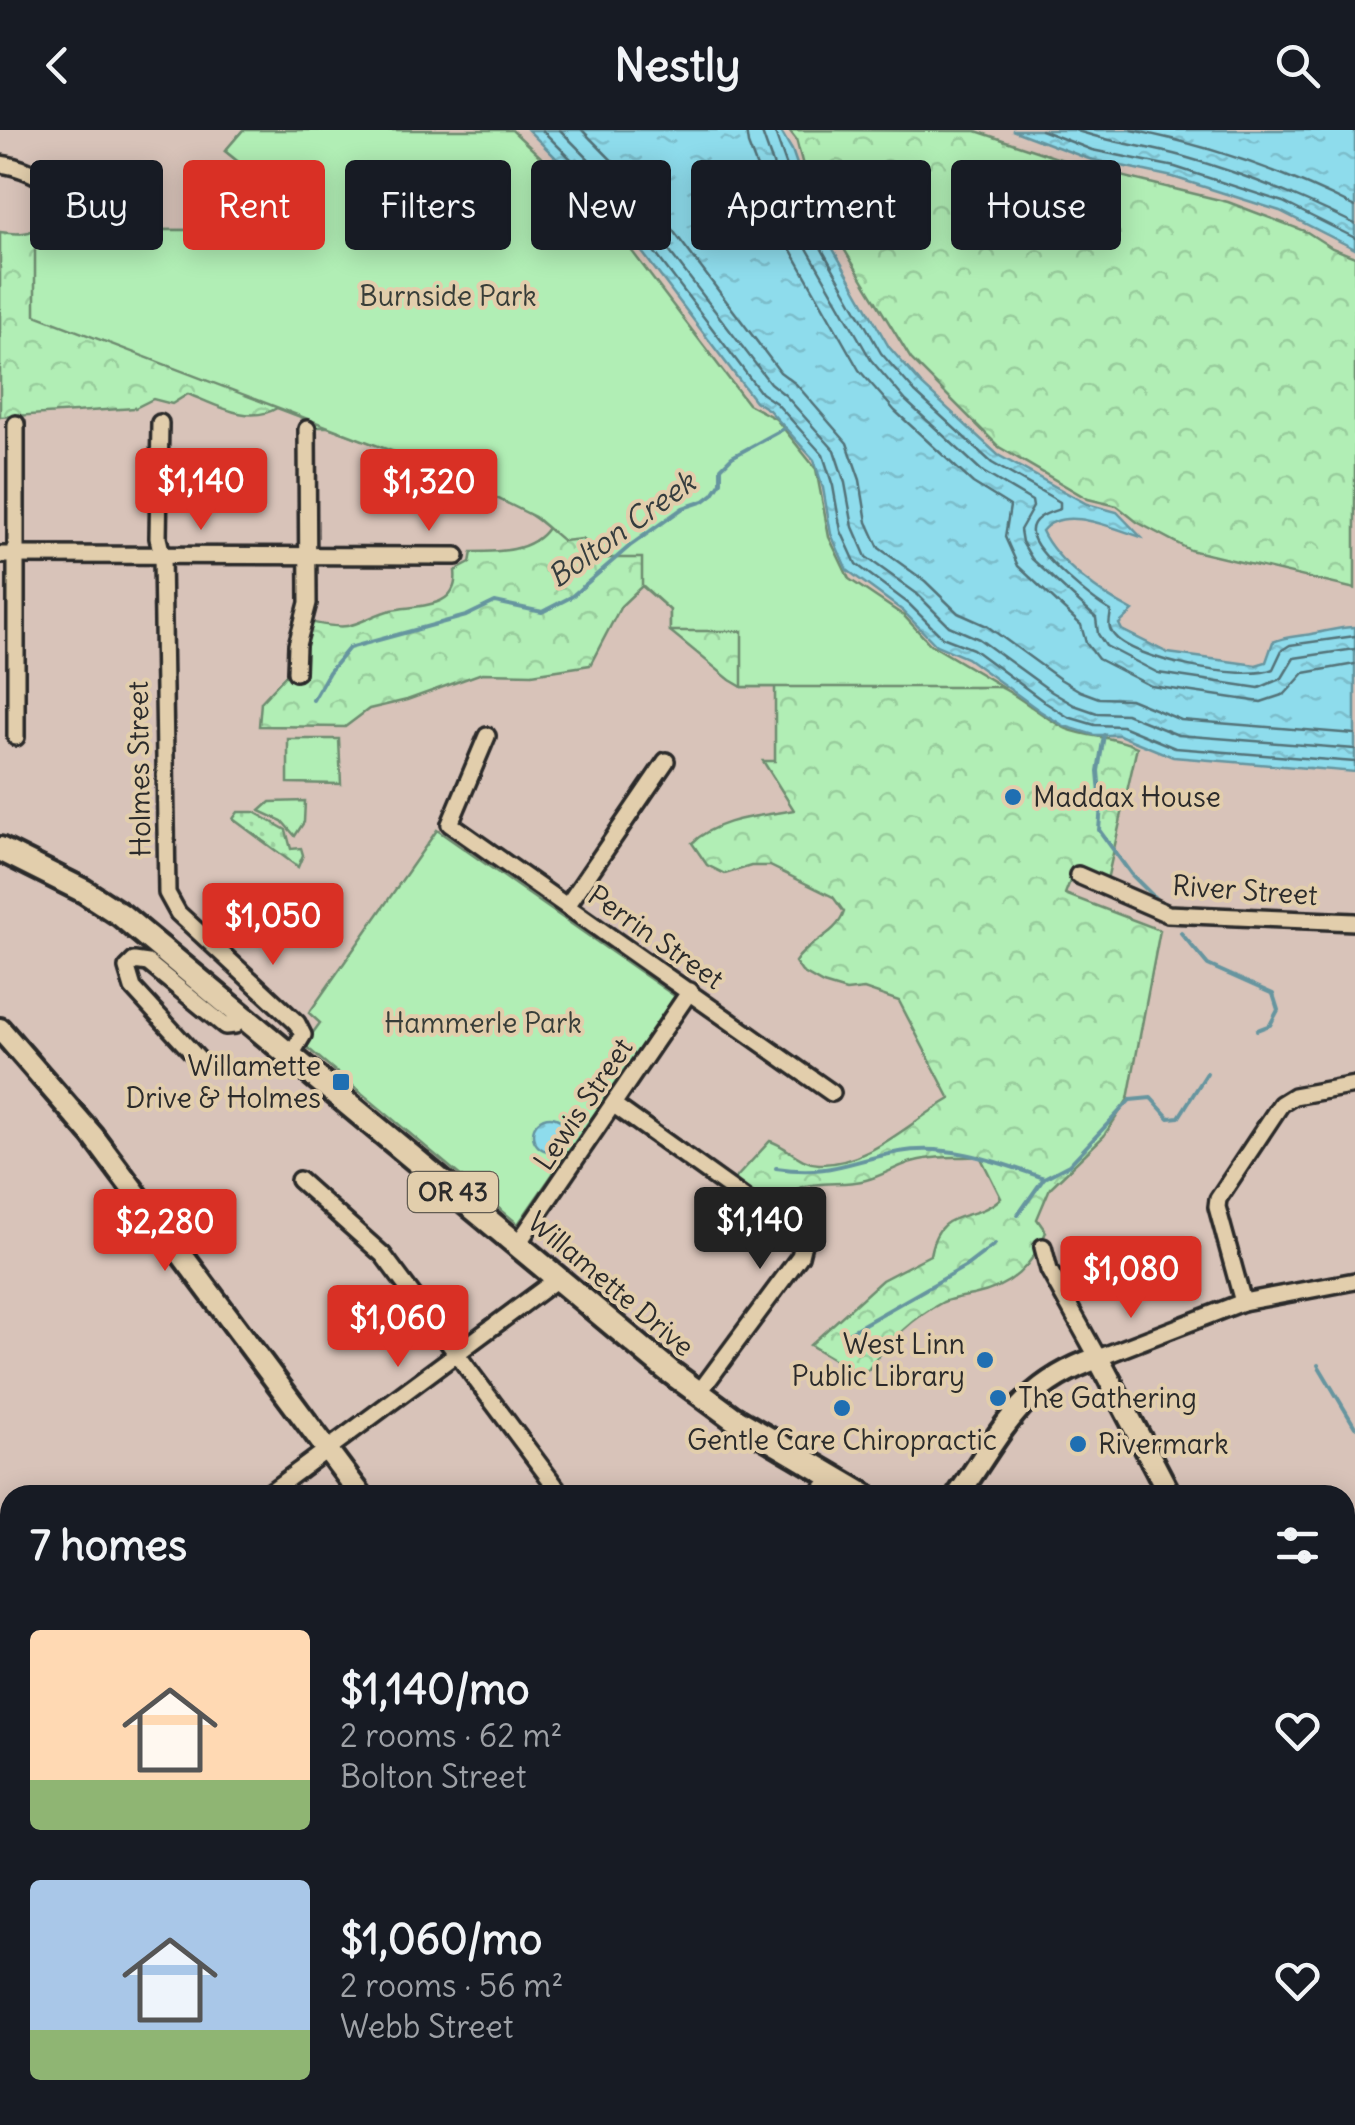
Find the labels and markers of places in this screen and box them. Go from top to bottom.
pin: $1,140 [120,448,282,533]
pin: $1,320 [348,449,510,534]
place label: Maddax House [1033,779,1221,815]
marker: Maddax House [1002,786,1024,808]
pin: $1,050 [192,883,354,968]
place label: Willamette Drive & Holmes [126,1048,321,1116]
marker: Willamette Drive & Holmes [330,1071,352,1093]
pin: $1,140 [679,1187,841,1272]
pin: $2,280 [84,1189,246,1274]
pin: $1,080 [1050,1236,1212,1321]
pin: $1,060 [317,1285,479,1370]
place label: West Linn Public Library [792,1326,965,1394]
marker: West Linn Public Library [974,1349,996,1371]
place label: The Gathering [1018,1380,1197,1416]
marker: The Gathering [987,1387,1009,1409]
marker: Gentle Care Chiropractic [831,1397,853,1419]
place label: Gentle Care Chiropractic [687,1422,997,1458]
place label: Rivermark [1098,1426,1228,1462]
marker: Rivermark [1067,1433,1089,1455]

